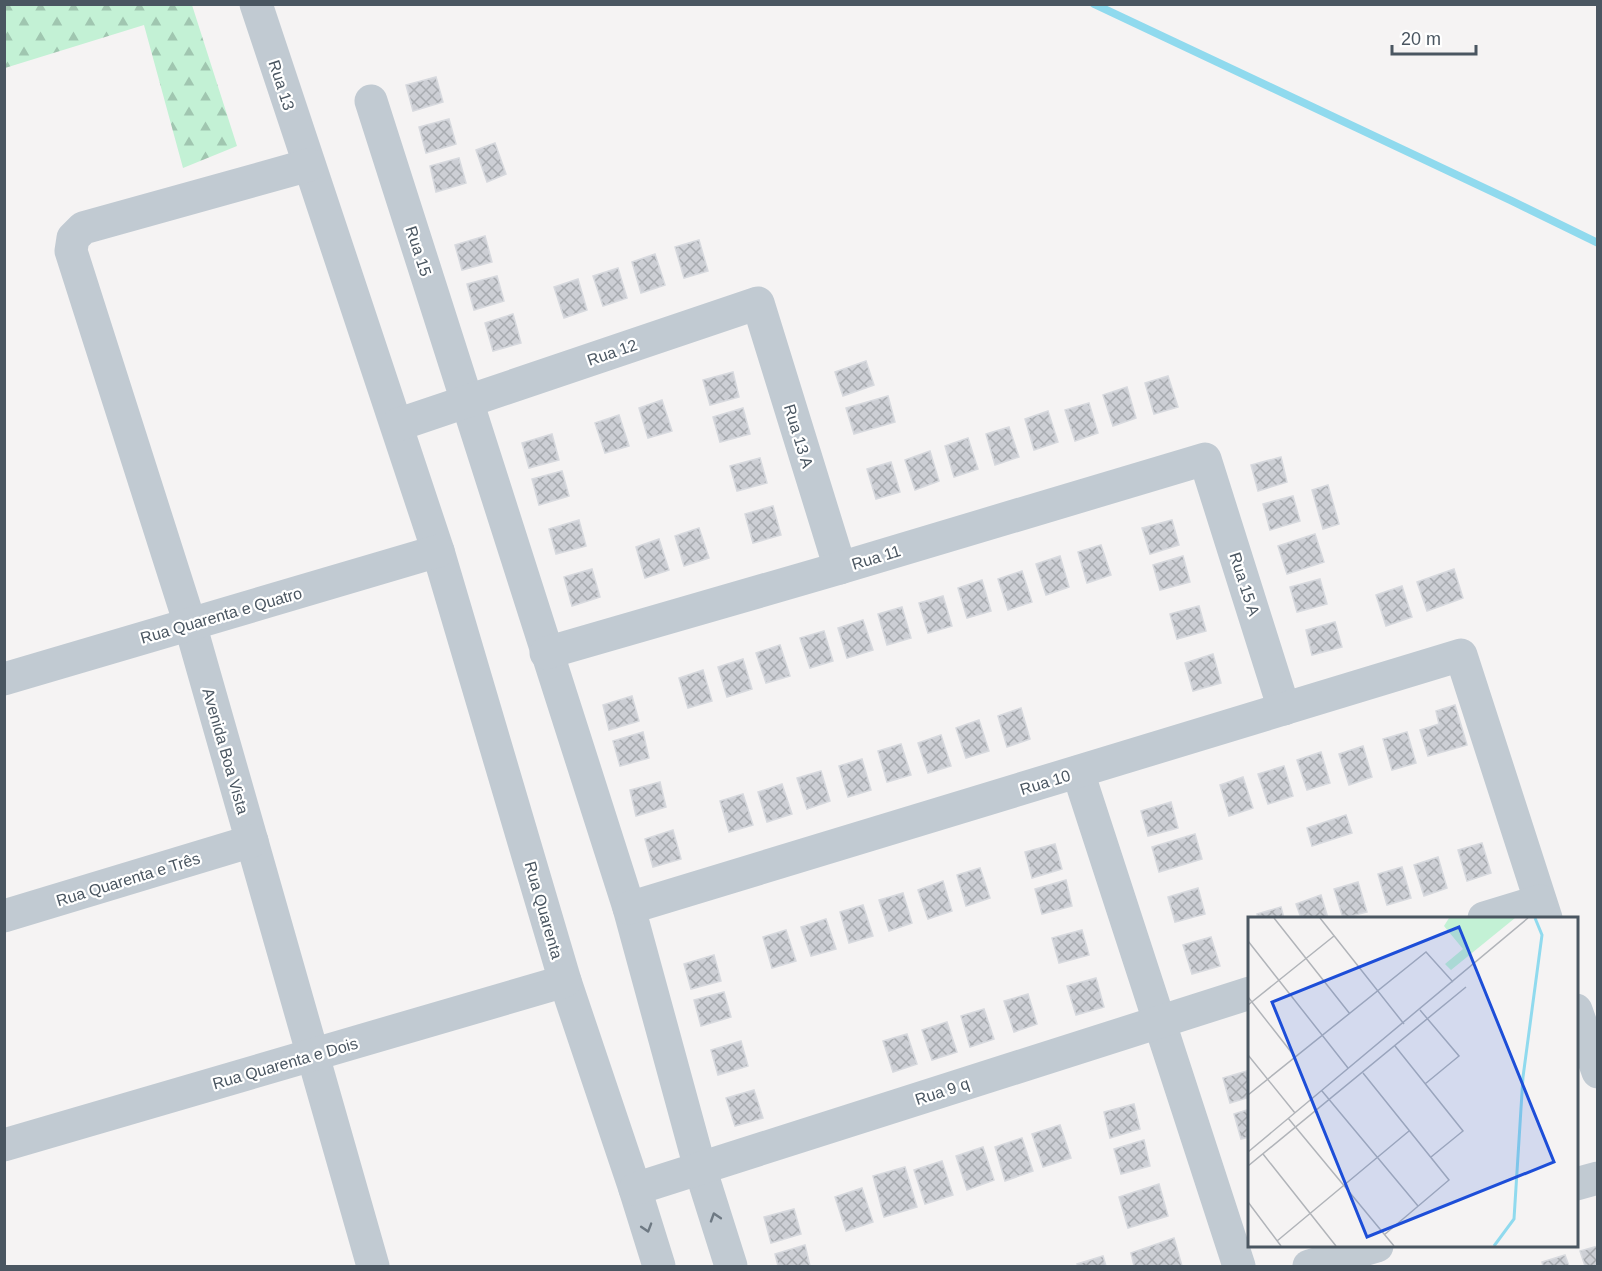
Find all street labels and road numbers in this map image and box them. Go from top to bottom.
street label: Rua 13 [265,58,298,112]
street label: Rua 15 [402,224,435,278]
street label: Rua 12 [585,336,639,369]
street label: Rua 13 A [781,402,816,470]
street label: Rua 11 [850,542,903,573]
street label: Rua 15 A [1226,550,1263,618]
street label: Rua Quarenta e Quatro [138,584,304,647]
street label: Avenida Boa Vista [199,686,252,816]
street label: Rua 10 [1018,767,1072,798]
street label: Rua Quarenta e Três [54,850,202,909]
street label: Rua Quarenta [521,859,566,961]
street label: Rua Quarenta e Dois [211,1035,360,1092]
street label: Rua 9 q [913,1075,971,1108]

